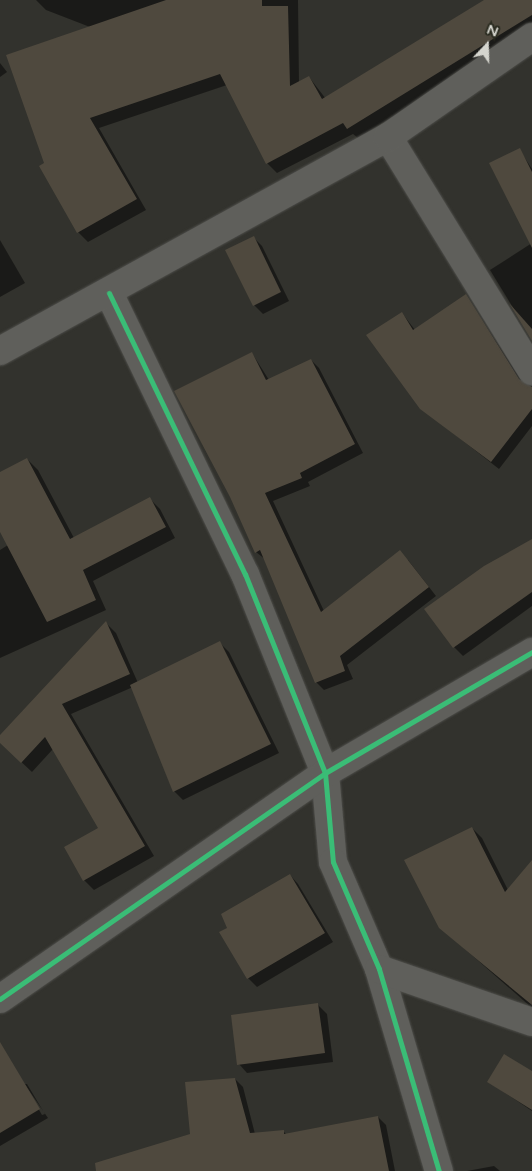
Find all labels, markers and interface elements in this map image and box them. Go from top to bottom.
north arrow [462,20,512,70]
text: N [484,21,501,40]

